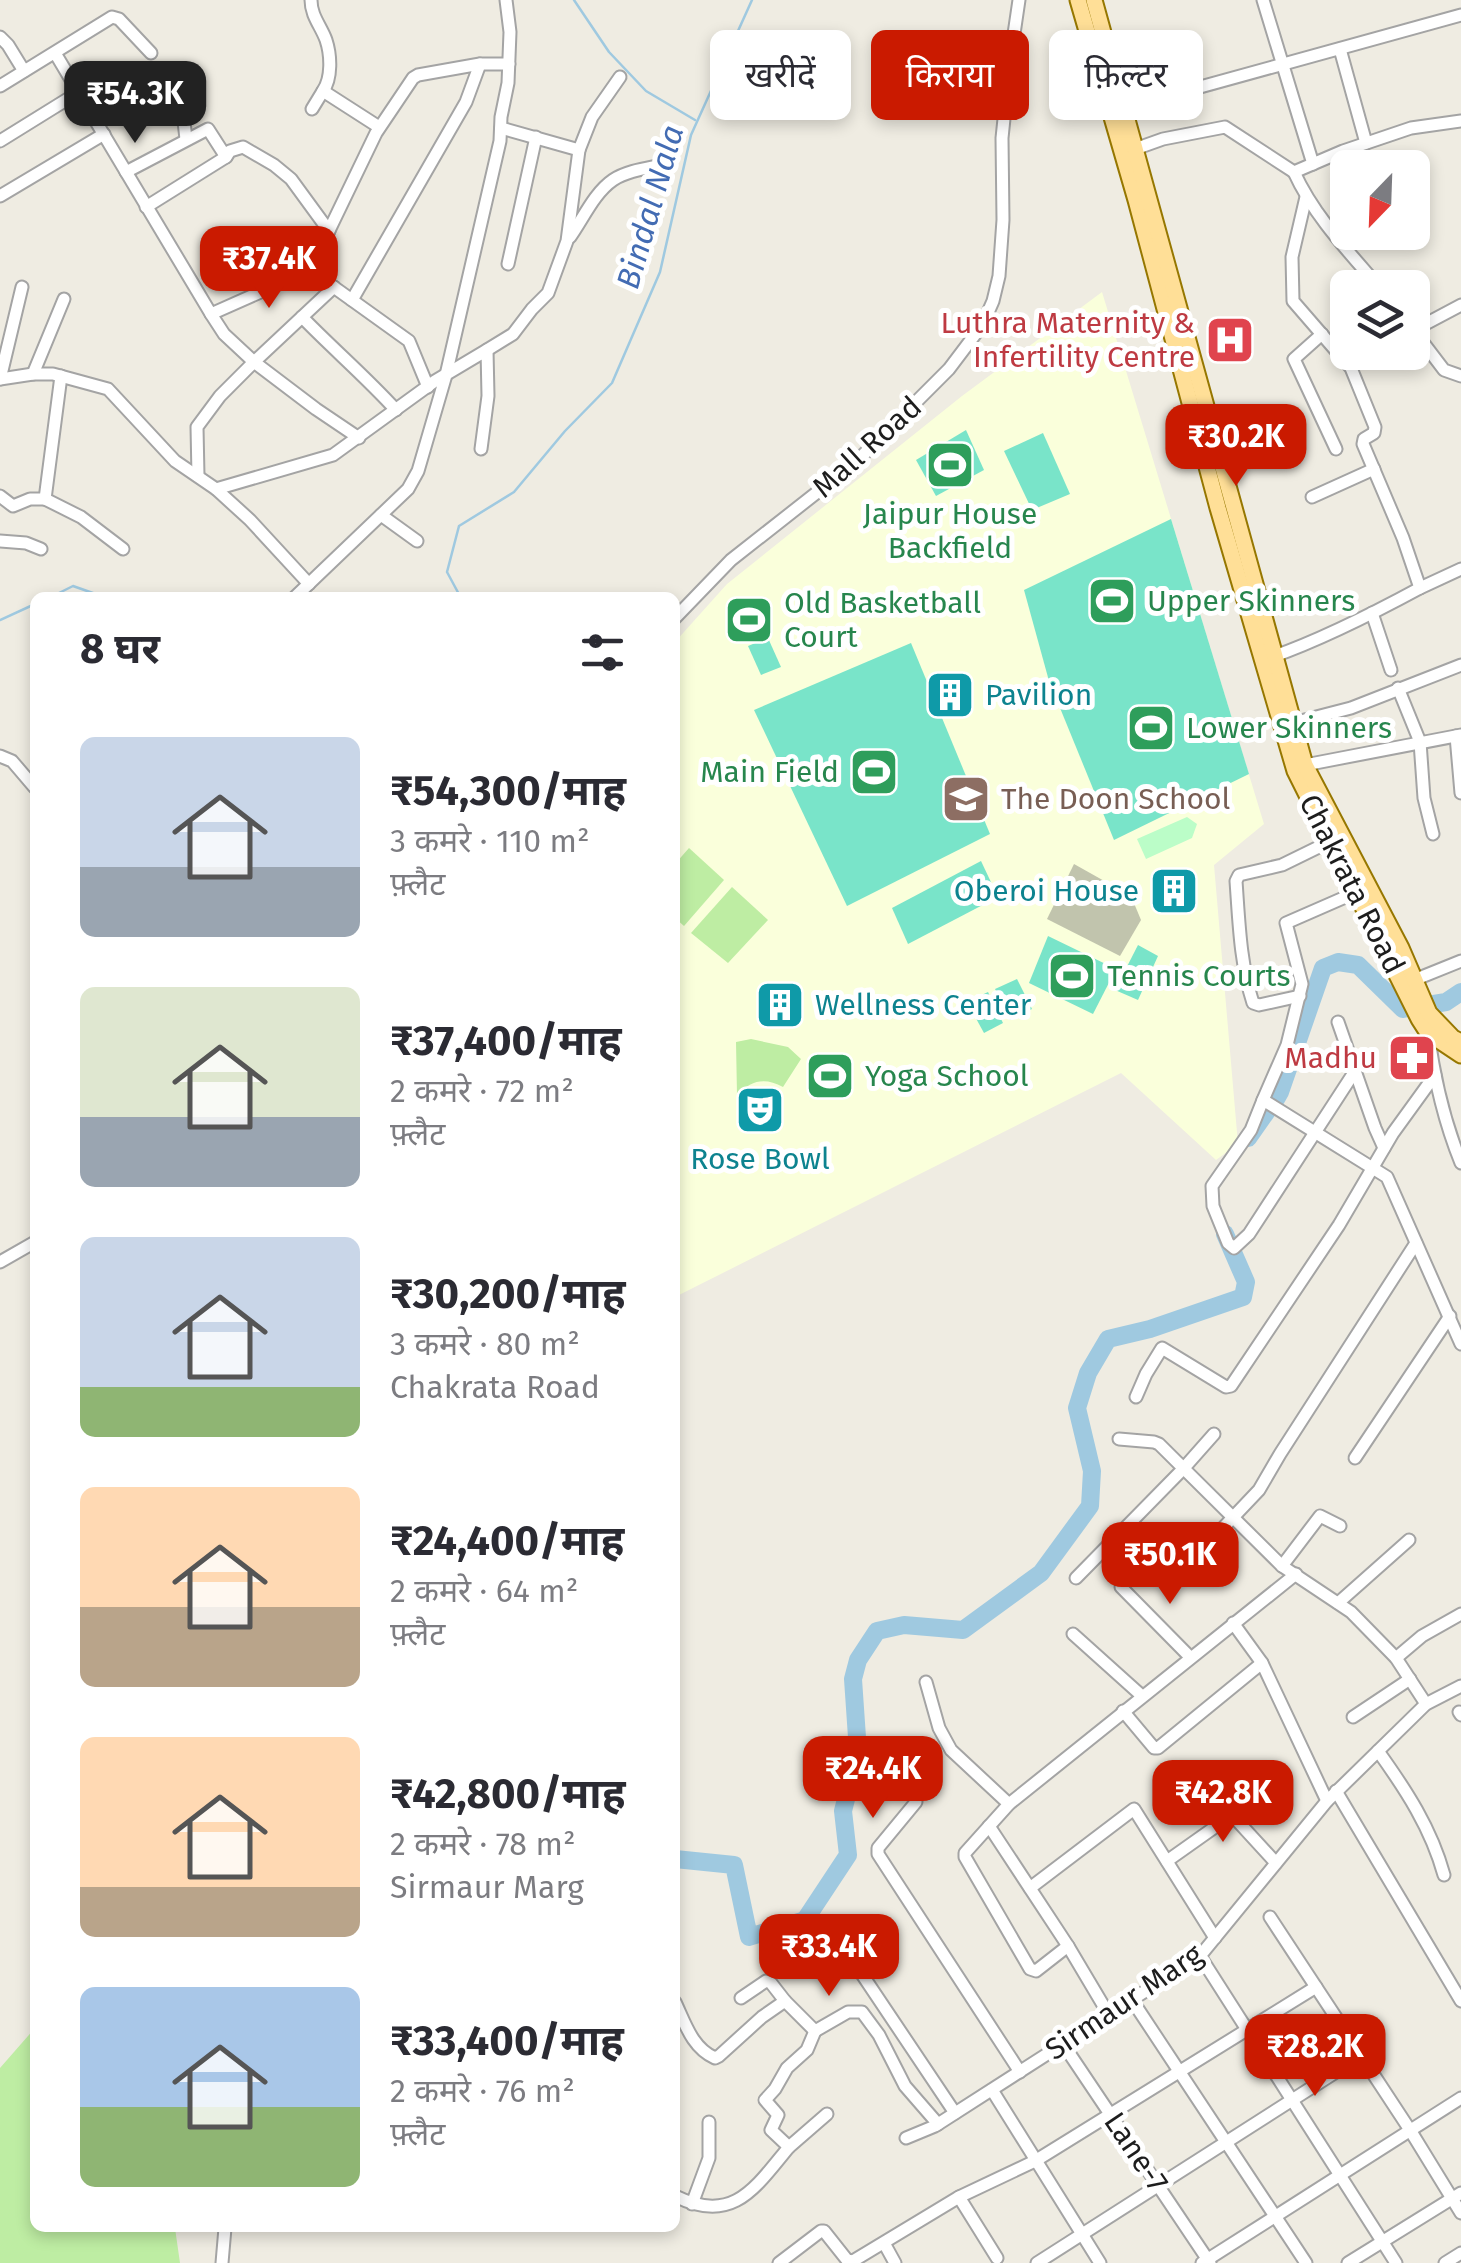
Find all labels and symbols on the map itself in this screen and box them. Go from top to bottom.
pin: ₹54.3K [54,61,216,146]
water label: Bindal Nala [609,121,691,293]
north arrow [1330,150,1430,250]
pin: ₹37.4K [188,226,350,311]
place label: Luthra Maternity & Infertility Centre [941,305,1195,375]
hospital icon: Luthra Maternity & Infertility Centre [1204,314,1256,366]
street label: Mall Road [805,389,929,505]
pin: ₹30.2K [1155,404,1317,489]
sports icon: Jaipur House Backfield [924,439,976,491]
place label: Jaipur House Backfield [863,496,1037,566]
sports icon: Upper Skinners [1086,575,1138,627]
place label: Upper Skinners [1147,583,1355,619]
place label: Old Basketball Court [784,585,981,655]
sports icon: Old Basketball Court [723,594,775,646]
building icon: Pavilion [924,669,976,721]
place label: Pavilion [985,677,1092,713]
sports icon: Lower Skinners [1125,702,1177,754]
place label: Lower Skinners [1186,710,1392,746]
sports icon: Main Field [848,746,900,798]
place label: Main Field [700,754,839,790]
school or university icon: The Doon School [940,773,992,825]
place label: The Doon School [1001,781,1231,817]
street label: Chakrata Road [1291,788,1413,980]
building icon: Oberoi House [1148,865,1200,917]
place label: Oberoi House [954,873,1139,909]
sports icon: Tennis Courts [1046,950,1098,1002]
place label: Tennis Courts [1107,958,1290,994]
building icon: Wellness Center [754,979,806,1031]
place label: Wellness Center [815,987,1032,1023]
pharmacy icon: Madhu [1386,1032,1438,1084]
place label: Madhu [1284,1040,1377,1076]
sports icon: Yoga School [804,1050,856,1102]
place label: Yoga School [865,1058,1029,1094]
theatre icon: Rose Bowl [734,1084,786,1136]
place label: Rose Bowl [690,1141,830,1177]
pin: ₹50.1K [1089,1522,1251,1607]
pin: ₹24.4K [792,1736,954,1821]
pin: ₹42.8K [1142,1760,1304,1845]
pin: ₹33.4K [748,1914,910,1999]
street label: Sirmaur Marg [1039,1936,1210,2068]
pin: ₹28.2K [1234,2014,1396,2099]
street label: Lane-7 [1096,2105,1176,2199]

